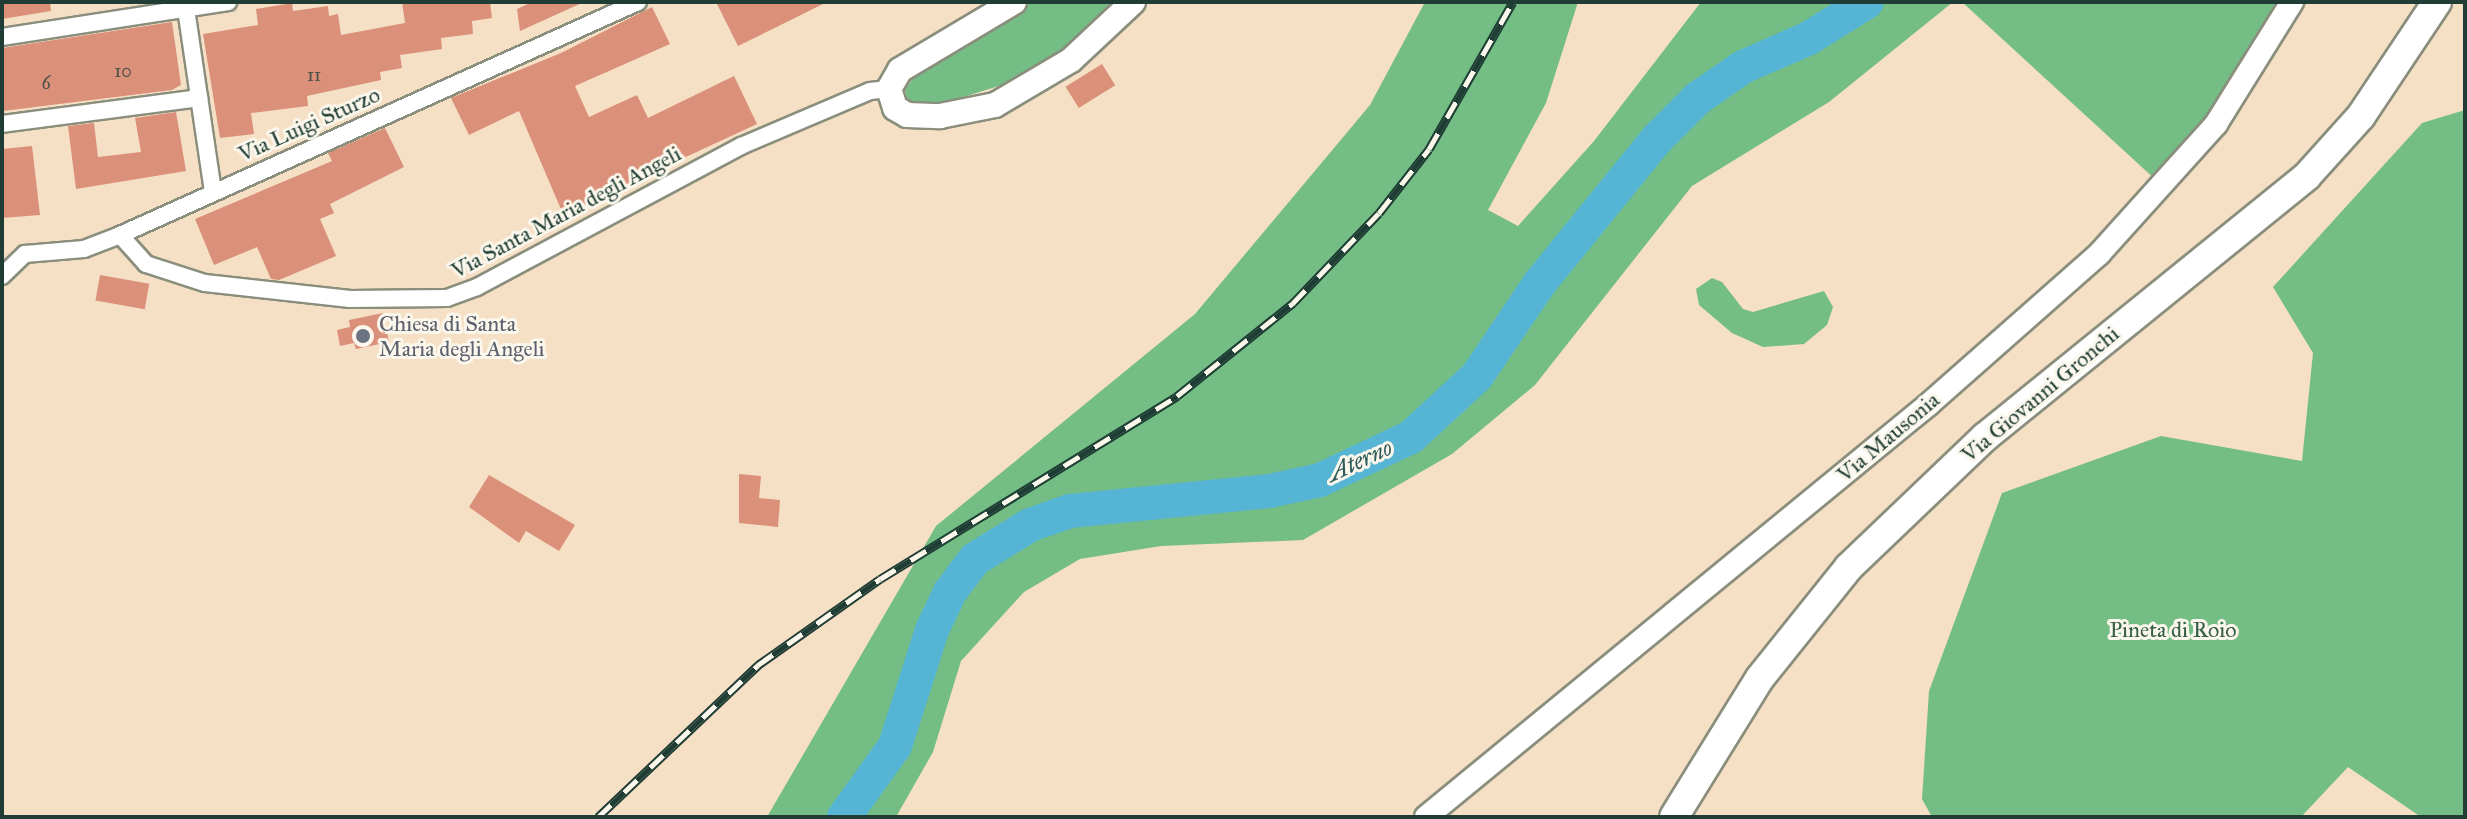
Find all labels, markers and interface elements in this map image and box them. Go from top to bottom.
house number: 10 [114,60,132,82]
house number: 11 [307,64,321,86]
house number: 6 [41,72,51,94]
street label: Via Luigi Sturzo [234,81,384,167]
street label: Via Santa Maria degli Angeli [447,140,685,284]
place label: Chiesa di Santa Maria degli Angeli [379,310,545,362]
street label: Via Giovanni Gronchi [1956,320,2124,468]
marker: Chiesa di Santa Maria degli Angeli [354,327,372,345]
street label: Via Mausonia [1831,387,1945,487]
water label: Aterno [1323,433,1397,489]
park label: Pineta di Roio [2109,617,2237,643]

